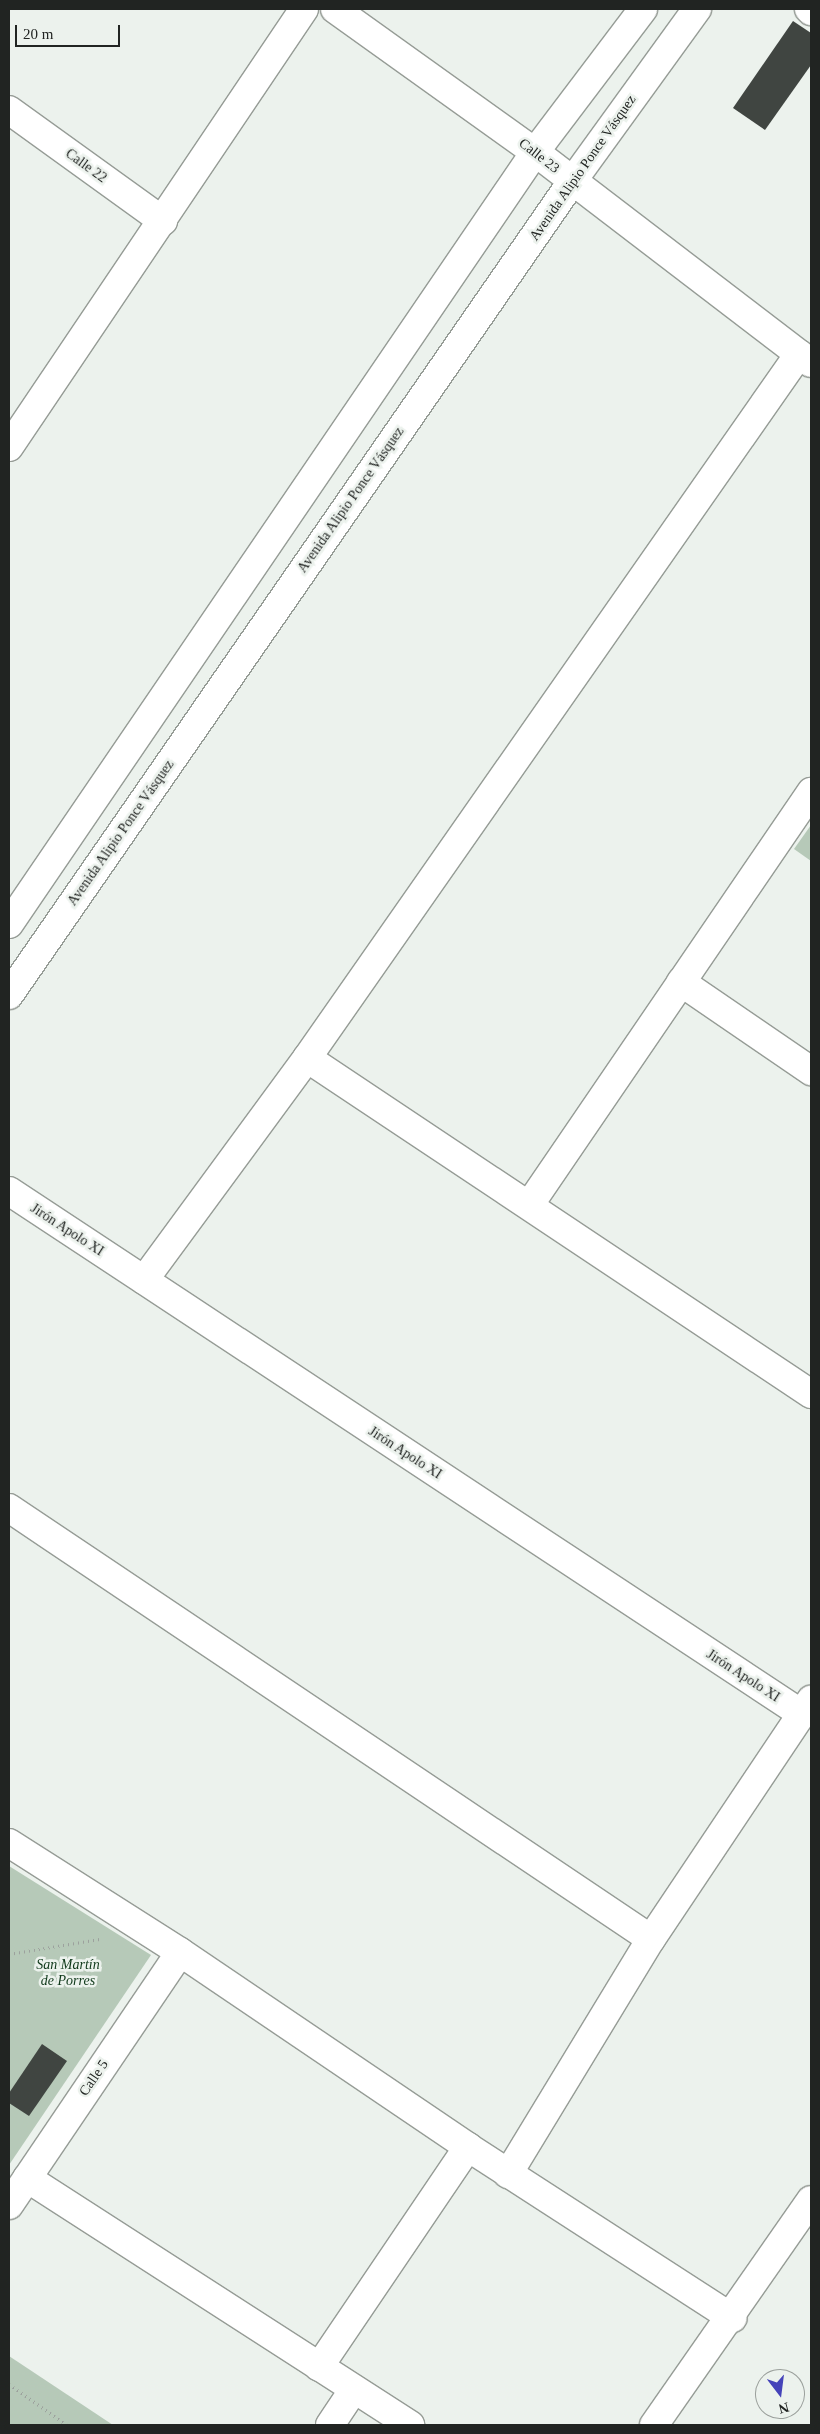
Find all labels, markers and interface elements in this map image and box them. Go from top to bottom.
scale bar [18,15,122,47]
text: 20 m [23,26,53,42]
street label: Avenida Alipio Ponce Vásquez [526,91,640,245]
street label: Calle 23 [515,135,563,177]
street label: Calle 22 [62,145,110,187]
street label: Avenida Alipio Ponce Vásquez [294,423,408,577]
street label: Avenida Alipio Ponce Vásquez [64,756,178,910]
street label: Jirón Apolo XI [27,1200,107,1260]
street label: Jirón Apolo XI [365,1423,445,1483]
street label: Jirón Apolo XI [703,1646,783,1706]
park label: San Martín de Porres [36,1957,100,1990]
street label: Calle 5 [76,2057,112,2099]
north arrow [755,2369,805,2419]
text: N [777,2399,791,2417]

